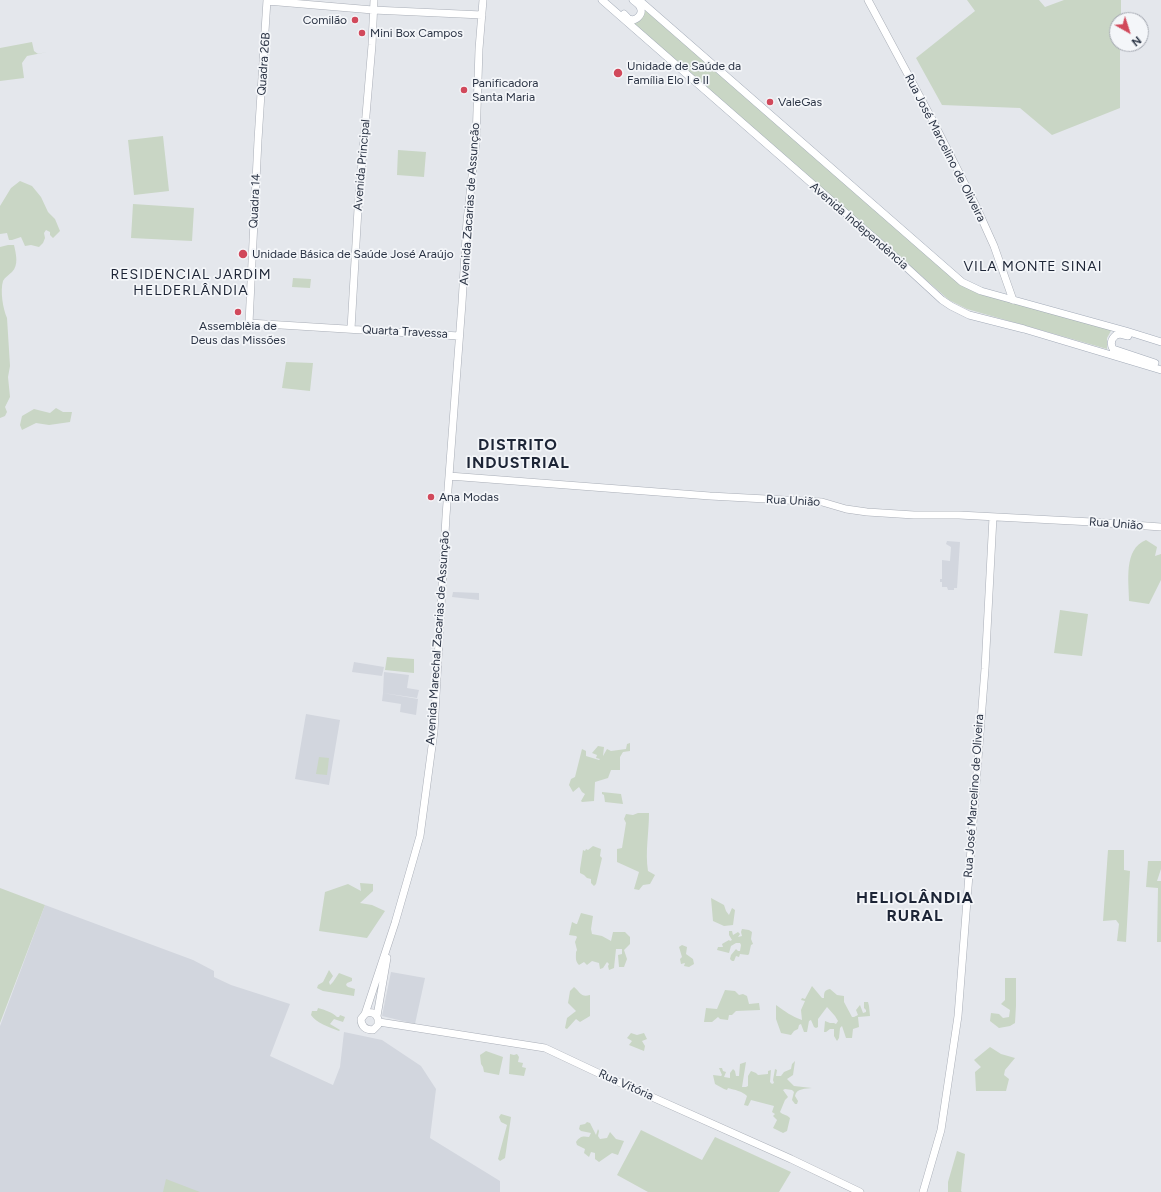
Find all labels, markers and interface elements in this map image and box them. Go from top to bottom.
north arrow [1109,12,1149,52]
place label: Comilão [303,13,347,27]
marker: Comilão [350,15,360,25]
place label: Mini Box Campos [370,26,463,40]
marker: Mini Box Campos [357,28,367,38]
street label: Quadra 26B [255,32,273,96]
text: N [1129,33,1144,49]
place label: Unidade de Saúde da Família Elo I e II [627,59,741,87]
marker: Unidade de Saúde da Família Elo I e II [612,67,624,79]
street label: Rua José Marcelino de Oliveira [901,72,989,224]
place label: Panificadora Santa Maria [472,76,538,104]
marker: Panificadora Santa Maria [459,85,469,95]
place label: ValeGas [778,95,822,109]
marker: ValeGas [765,97,775,107]
street label: Avenida Principal [351,119,373,211]
street label: Avenida Zacarias de Assunção [457,122,483,286]
street label: Quadra 14 [246,173,264,229]
street label: Avenida Independência [807,179,911,273]
place label: Unidade Básica de Saúde José Araújo [252,247,454,261]
marker: Unidade Básica de Saúde José Araújo [237,248,249,260]
district label: VILA MONTE SINAI [963,259,1103,275]
district label: RESIDENCIAL JARDIM HELDERLÂNDIA [110,267,272,300]
marker: Assemblèia de Deus das Missões [233,307,243,317]
place label: Assemblèia de Deus das Missões [191,319,285,347]
street label: Quarta Travessa [362,323,448,341]
district label: DISTRITO INDUSTRIAL [466,435,570,473]
place label: Ana Modas [439,490,499,504]
marker: Ana Modas [426,492,436,502]
street label: Rua União [765,492,821,510]
street label: Rua União [1088,515,1144,533]
street label: Avenida Marechal Zacarias de Assunção [423,530,453,746]
street label: Rua José Marcelino de Oliveira [961,714,987,878]
district label: HELIOLÂNDIA RURAL [856,888,974,926]
street label: Rua Vitória [596,1066,656,1104]

